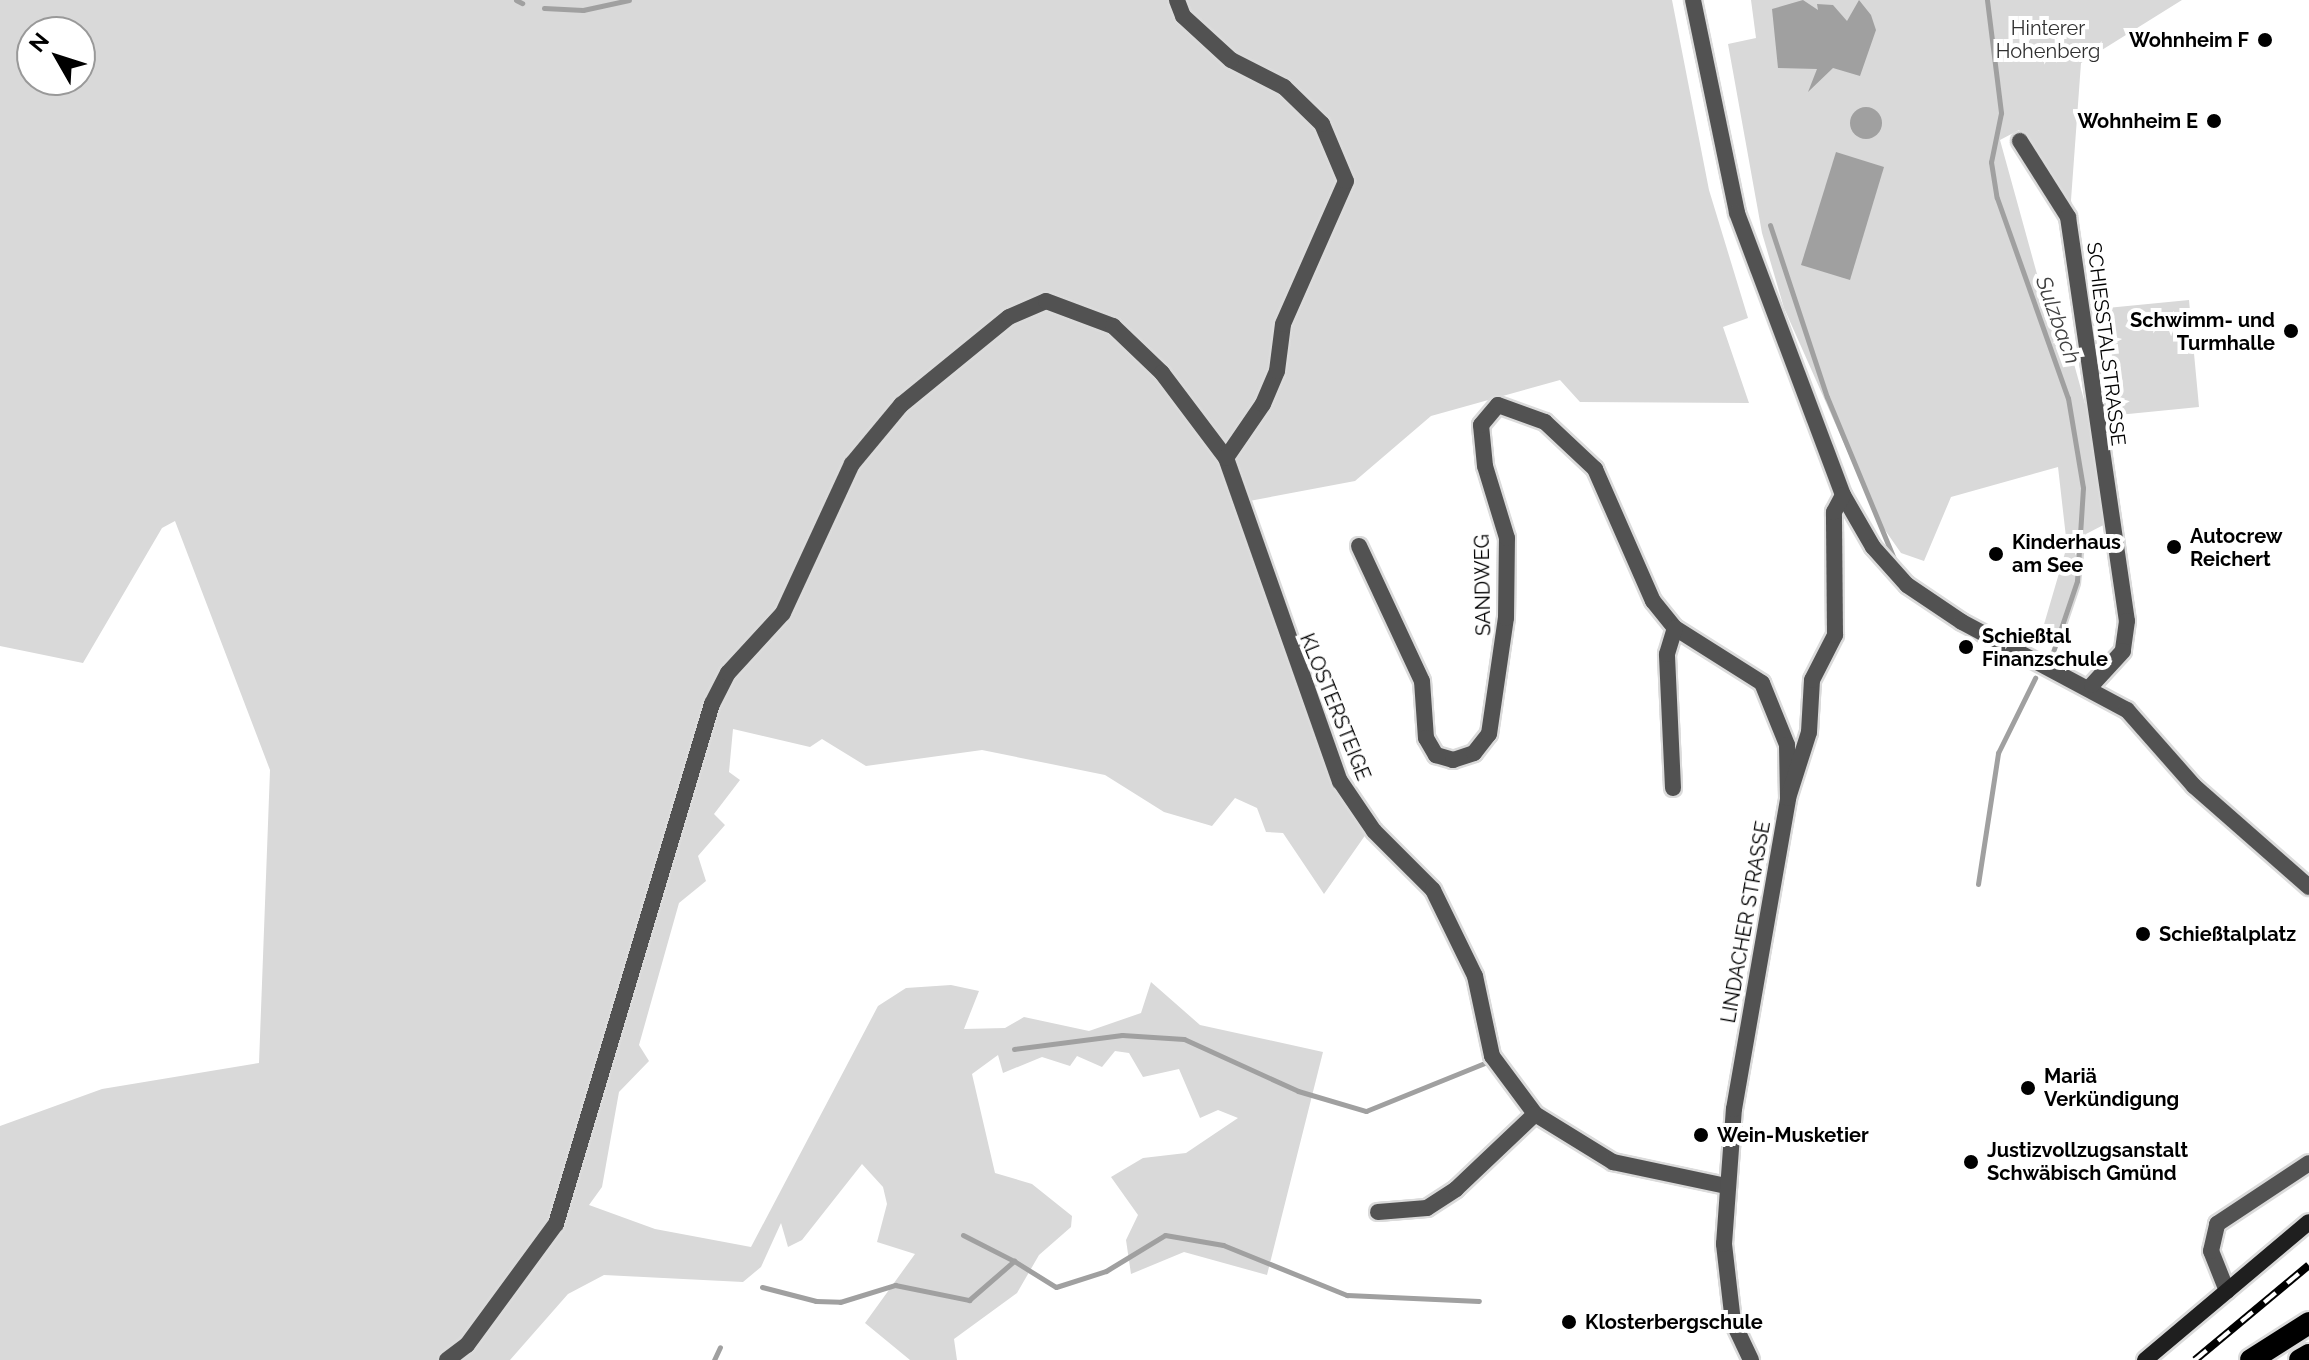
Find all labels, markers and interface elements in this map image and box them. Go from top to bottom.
north arrow [16,16,96,96]
park label: Hinterer Hohenberg [1996,16,2100,63]
text: N [24,27,54,57]
place label: Wohnheim F [2129,28,2249,52]
marker: Wohnheim F [2256,31,2274,49]
place label: Wohnheim E [2077,109,2198,133]
marker: Wohnheim E [2205,112,2223,130]
street label: SCHIESSTALSTRASSE [2082,241,2130,447]
water label: Sulzbach [2030,273,2086,367]
place label: Schwimm- und Turmhalle [2130,308,2275,355]
marker: Schwimm- und Turmhalle [2282,322,2300,340]
place label: Autocrew Reichert [2190,524,2283,571]
place label: Kinderhaus am See [2012,530,2121,577]
street label: SANDWEG [1470,534,1496,636]
marker: Autocrew Reichert [2165,538,2183,556]
marker: Kinderhaus am See [1987,545,2005,563]
place label: Schießtal Finanzschule [1982,624,2108,671]
street label: KLOSTERSTEIGE [1295,630,1375,784]
marker: Schießtal Finanzschule [1957,638,1975,656]
street label: LINDACHER STRASSE [1716,819,1776,1025]
place label: Schießtalplatz [2159,922,2296,946]
marker: Schießtalplatz [2134,925,2152,943]
place label: Mariä Verkündigung [2044,1064,2179,1111]
marker: Mariä Verkündigung [2019,1079,2037,1097]
place label: Wein-Musketier [1717,1123,1869,1147]
marker: Wein-Musketier [1692,1126,1710,1144]
place label: Justizvollzugsanstalt Schwäbisch Gmünd [1987,1138,2188,1185]
marker: Justizvollzugsanstalt Schwäbisch Gmünd [1962,1153,1980,1171]
place label: Klosterbergschule [1585,1310,1763,1334]
marker: Klosterbergschule [1560,1313,1578,1331]

